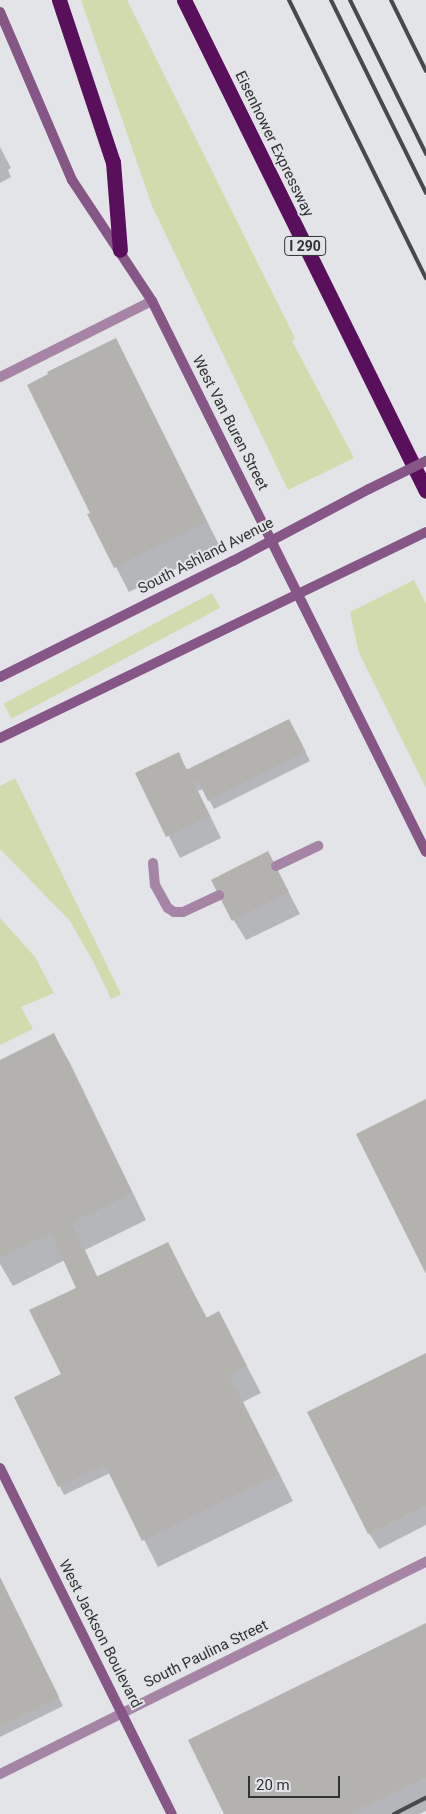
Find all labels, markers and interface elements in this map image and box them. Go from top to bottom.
street label: Eisenhower Expressway [231,68,317,220]
road number: I 290 [284,235,326,258]
street label: West Van Buren Street [188,353,272,493]
street label: South Ashland Avenue [135,514,277,598]
street label: West Jackson Boulevard [55,1557,145,1711]
street label: South Paulina Street [141,1616,271,1692]
scale bar [251,1766,344,1798]
text: 20 m [256,1776,290,1794]

